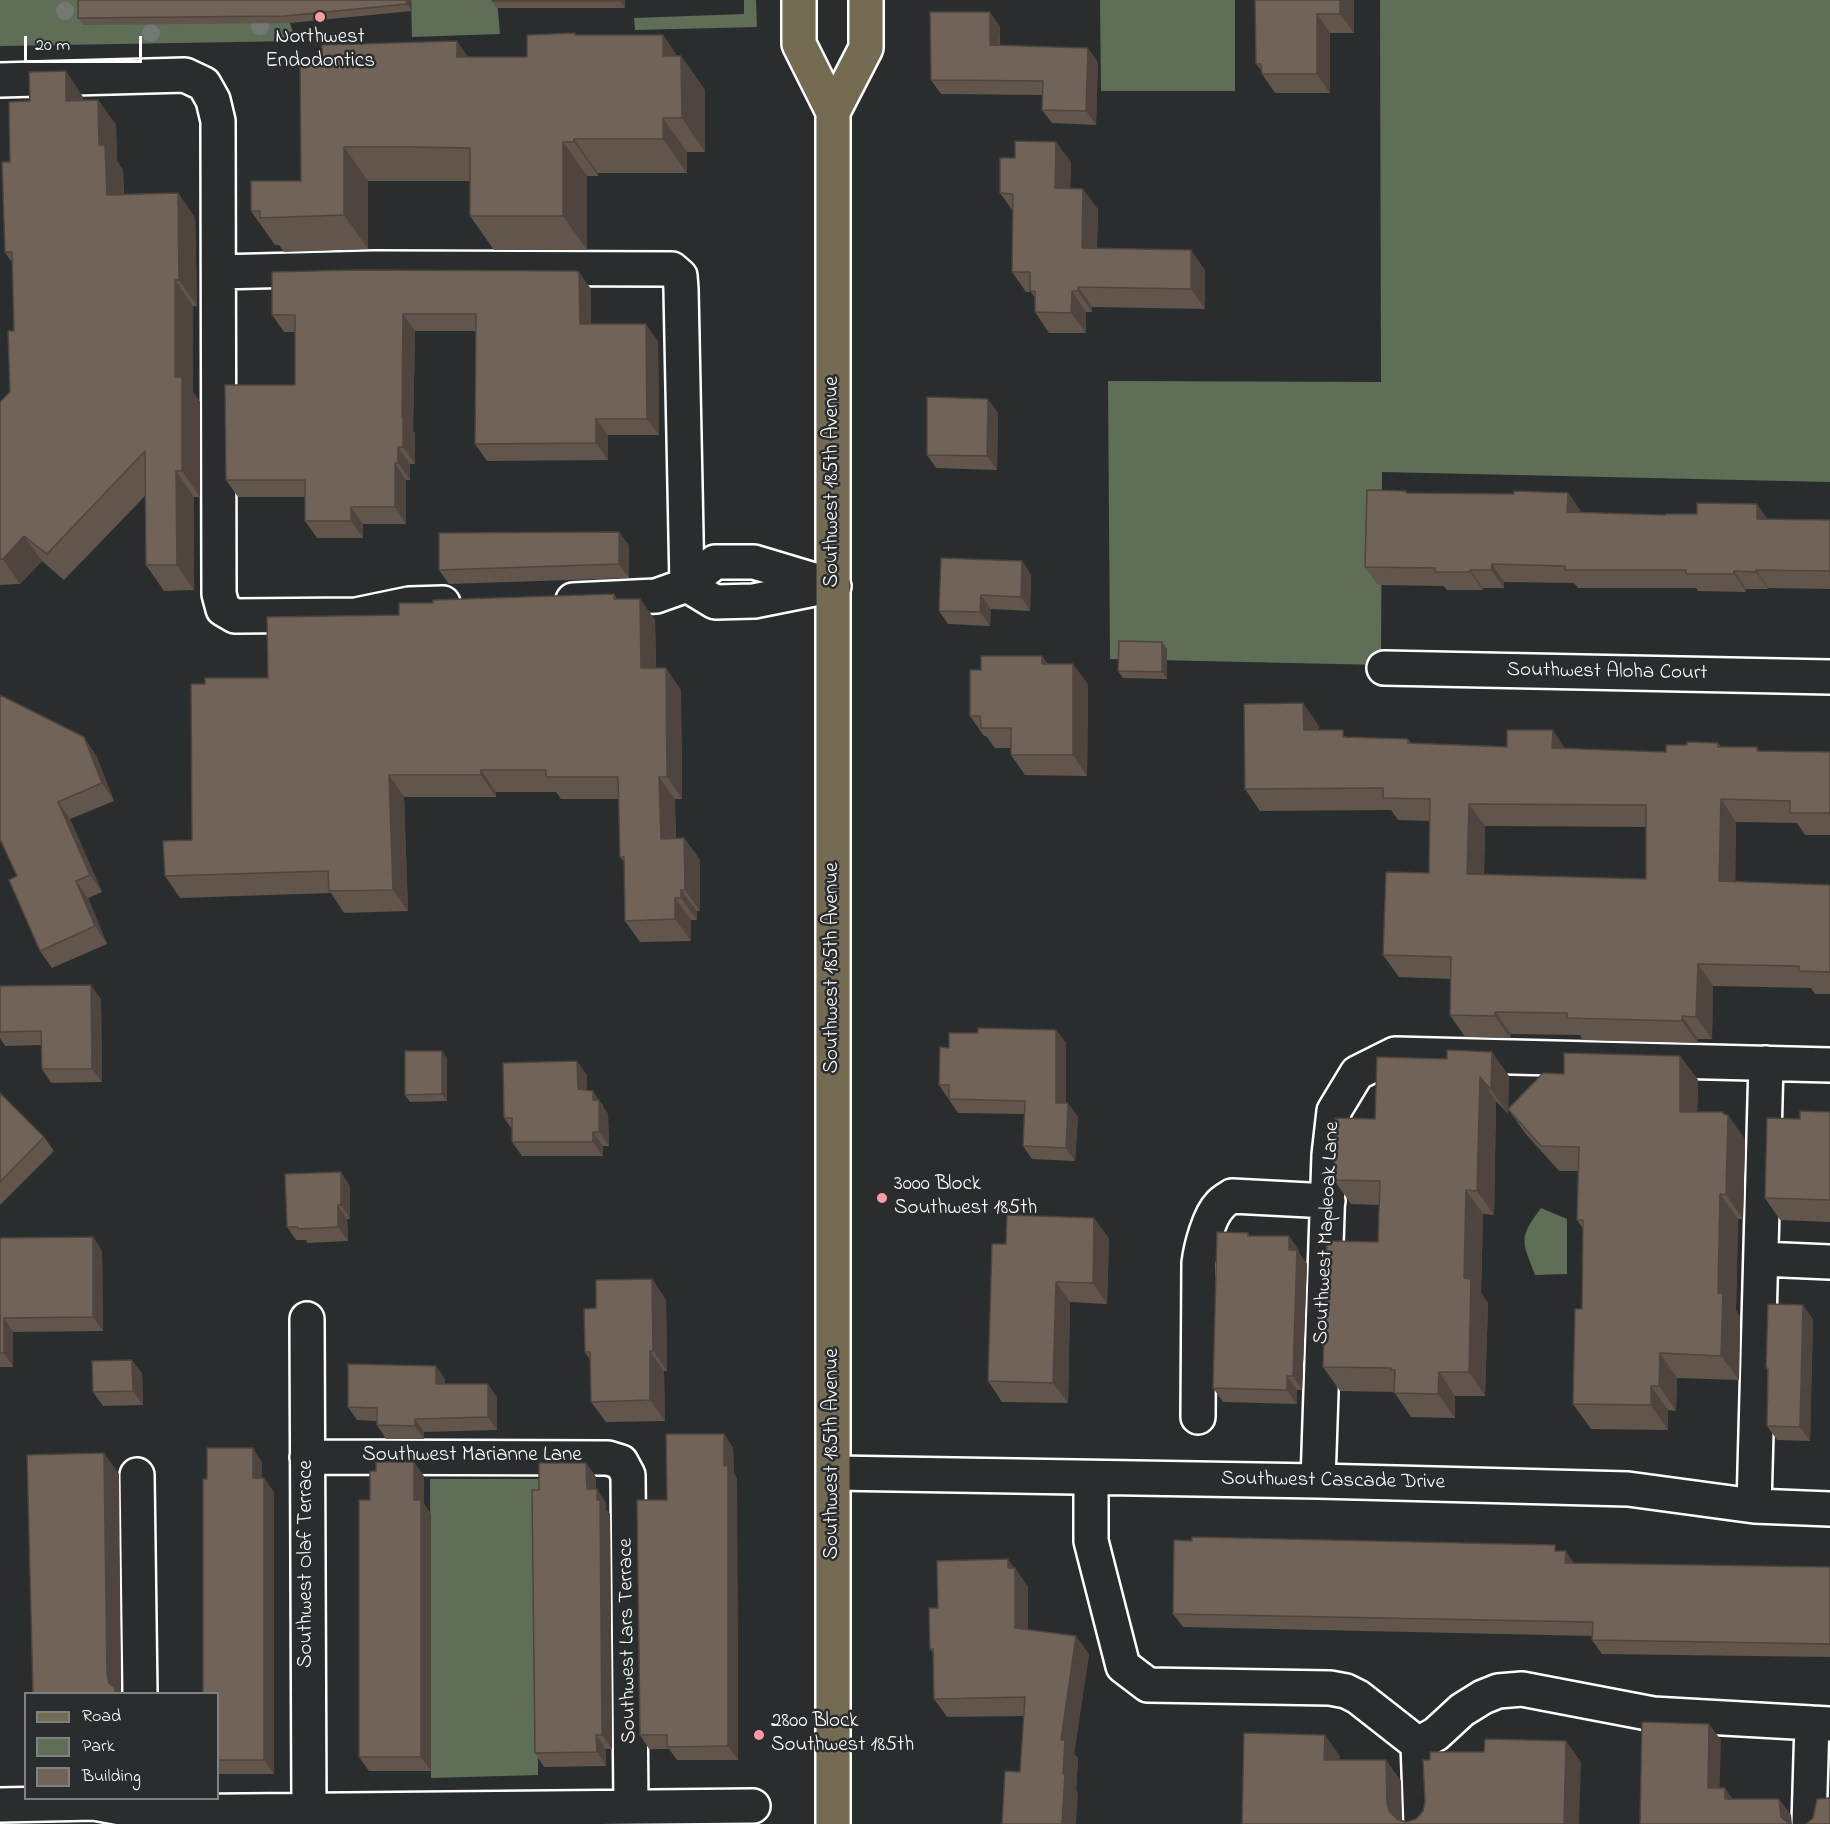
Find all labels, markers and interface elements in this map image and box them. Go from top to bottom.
marker: Northwest Endodontics [313,10,327,24]
scale bar [27,24,146,62]
place label: Northwest Endodontics [265,26,375,76]
text: 20 m [35,33,70,59]
street label: Southwest 185th Avenue [821,376,847,588]
street label: Southwest Aloha Court [1506,659,1708,687]
street label: Southwest 185th Avenue [821,862,847,1074]
street label: Southwest Mapleoak Lane [1310,1121,1346,1345]
place label: 3000 Block Southwest 185th [894,1173,1037,1223]
marker: 3000 Block Southwest 185th [875,1191,889,1205]
street label: Southwest 185th Avenue [821,1348,847,1560]
street label: Southwest Marianne Lane [362,1444,582,1470]
street label: Southwest Olaf Terrace [295,1460,321,1668]
street label: Southwest Cascade Drive [1221,1467,1445,1497]
street label: Southwest Lars Terrace [615,1538,643,1744]
legend [24,1692,219,1800]
text: Road [82,1704,121,1730]
place label: 2800 Block Southwest 185th [771,1710,914,1760]
marker: 2800 Block Southwest 185th [752,1728,766,1742]
text: Park [82,1734,115,1760]
text: Building [82,1764,141,1790]

